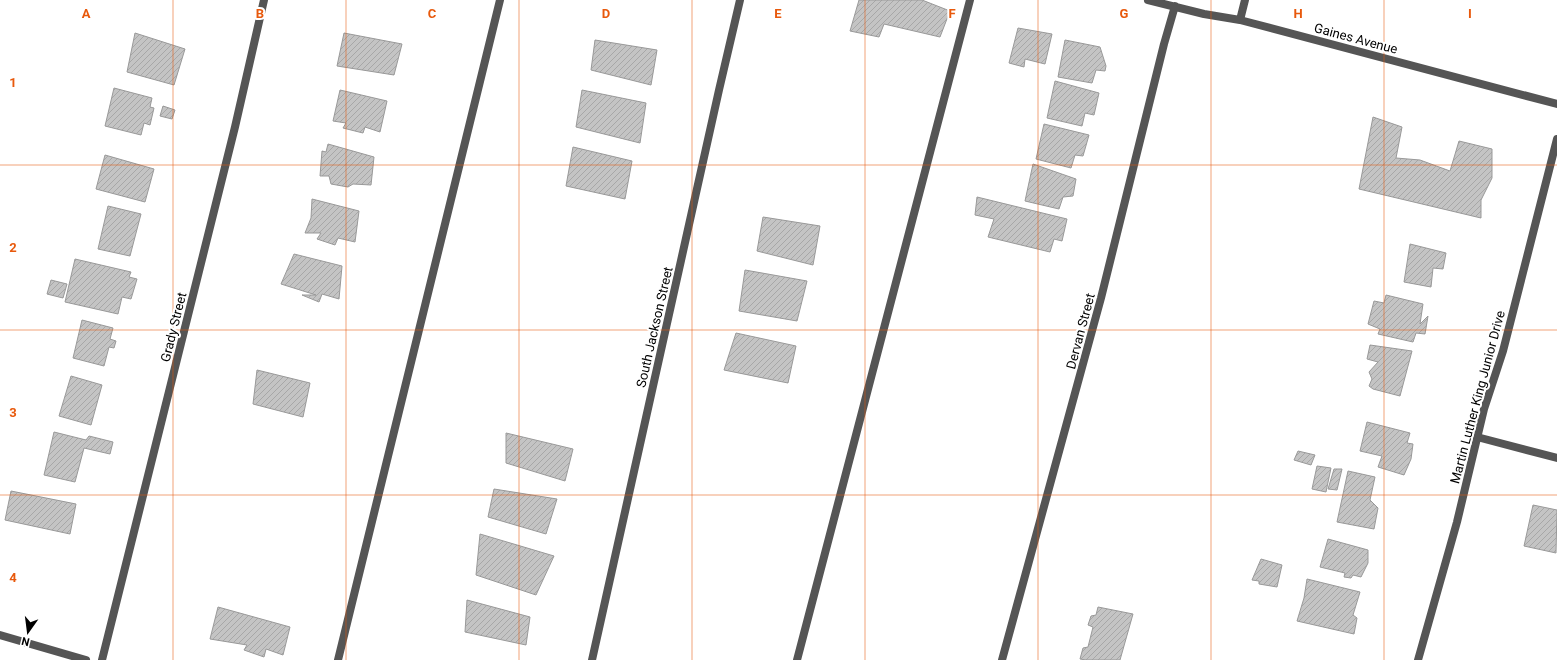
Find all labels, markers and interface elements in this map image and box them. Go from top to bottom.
text: A [82,6,91,21]
text: B [256,6,264,21]
text: C [428,6,437,21]
text: D [602,6,610,21]
text: E [774,6,782,21]
text: F [948,6,956,21]
text: G [1120,6,1129,21]
text: H [1293,6,1303,21]
text: I [1468,6,1472,21]
street label: Gaines Avenue [1313,20,1399,57]
text: 1 [9,75,17,90]
text: 2 [9,240,17,255]
street label: South Jackson Street [633,265,676,389]
street label: Grady Street [158,291,189,363]
street label: Dervan Street [1063,292,1098,371]
street label: Martin Luther King Junior Drive [1447,309,1508,485]
text: 3 [9,405,17,420]
text: 4 [9,570,17,585]
north arrow [8,612,48,652]
text: N [20,634,31,648]

